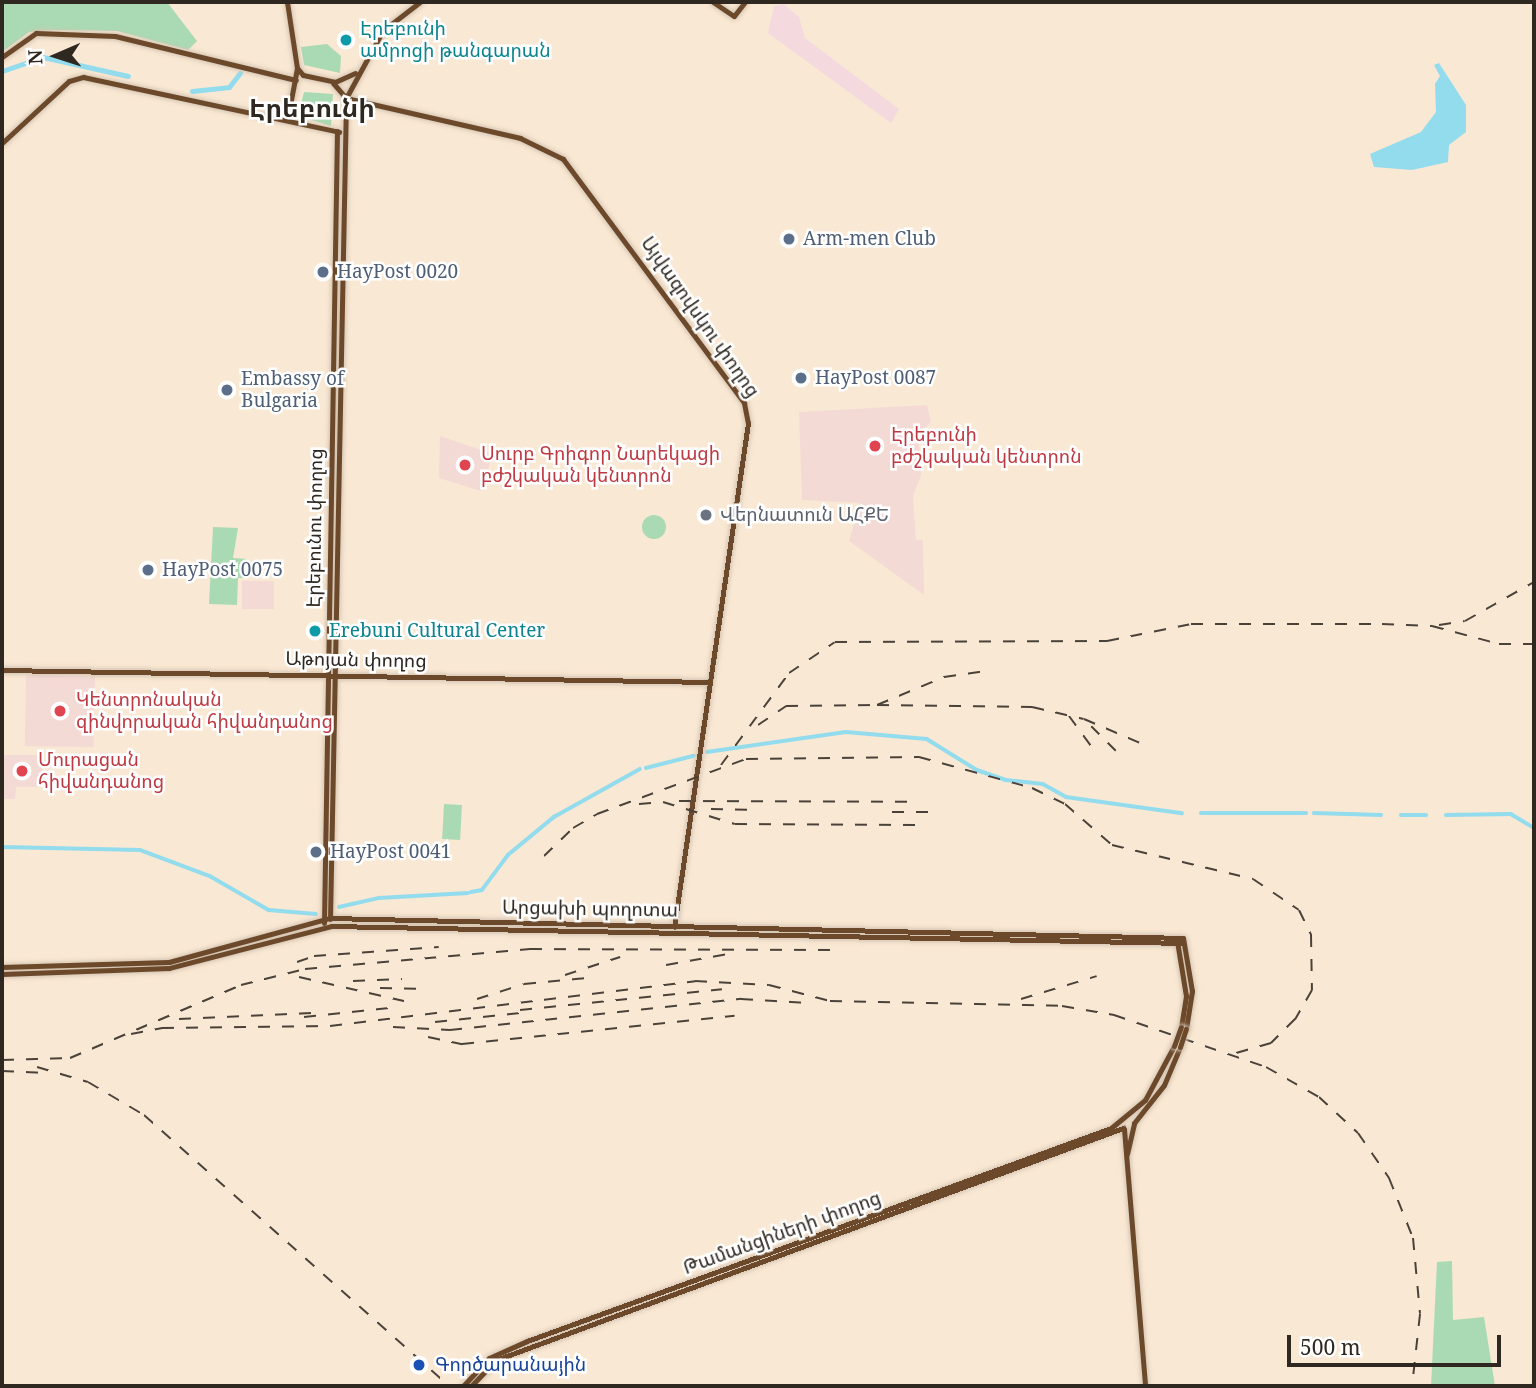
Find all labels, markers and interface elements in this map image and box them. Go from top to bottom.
place label: Էրեբունի ամրոցի թանգարան [360,18,551,62]
north arrow [21,21,91,91]
marker: Էրեբունի ամրոցի թանգարան [338,32,354,48]
text: N [22,49,48,65]
district label: Էրեբունի [249,92,375,124]
place label: Arm-men Club [803,228,936,250]
marker: Arm-men Club [781,231,797,247]
street label: Այվազովսկու փողոց [636,232,764,402]
place label: HayPost 0020 [337,261,458,283]
marker: HayPost 0020 [315,264,331,280]
place label: HayPost 0087 [815,367,936,389]
place label: Embassy of Bulgaria [241,368,344,412]
marker: HayPost 0087 [793,370,809,386]
marker: Embassy of Bulgaria [219,382,235,398]
place label: Էրեբունի բժշկական կենտրոն [891,424,1082,468]
marker: Էրեբունի բժշկական կենտրոն [865,436,885,456]
place label: Սուրբ Գրիգոր Նարեկացի բժշկական կենտրոն [481,443,720,487]
street label: Էրեբունու փողոց [302,448,328,608]
marker: Սուրբ Գրիգոր Նարեկացի բժշկական կենտրոն [455,455,475,475]
place label: Վերնատուն ԱՀՔԵ [720,504,889,526]
marker: Վերնատուն ԱՀՔԵ [698,507,714,523]
place label: HayPost 0075 [162,559,283,581]
marker: HayPost 0075 [140,562,156,578]
place label: Erebuni Cultural Center [329,620,545,642]
marker: Erebuni Cultural Center [307,623,323,639]
street label: Աթոյան փողոց [285,647,427,673]
place label: Կենտրոնական զինվորական հիվանդանոց [76,689,333,733]
marker: Կենտրոնական զինվորական հիվանդանոց [50,701,70,721]
place label: Մուրացան հիվանդանոց [38,749,164,793]
marker: Մուրացան հիվանդանոց [12,761,32,781]
place label: HayPost 0041 [330,841,451,863]
marker: HayPost 0041 [308,844,324,860]
street label: Արցախի պողոտա [502,896,678,922]
street label: Թամանցիների փողոց [680,1187,884,1279]
scale bar [1291,1322,1504,1366]
text: 500 m [1300,1333,1361,1361]
place label: Գործարանային [435,1354,586,1376]
marker: Գործարանային [409,1355,429,1375]

